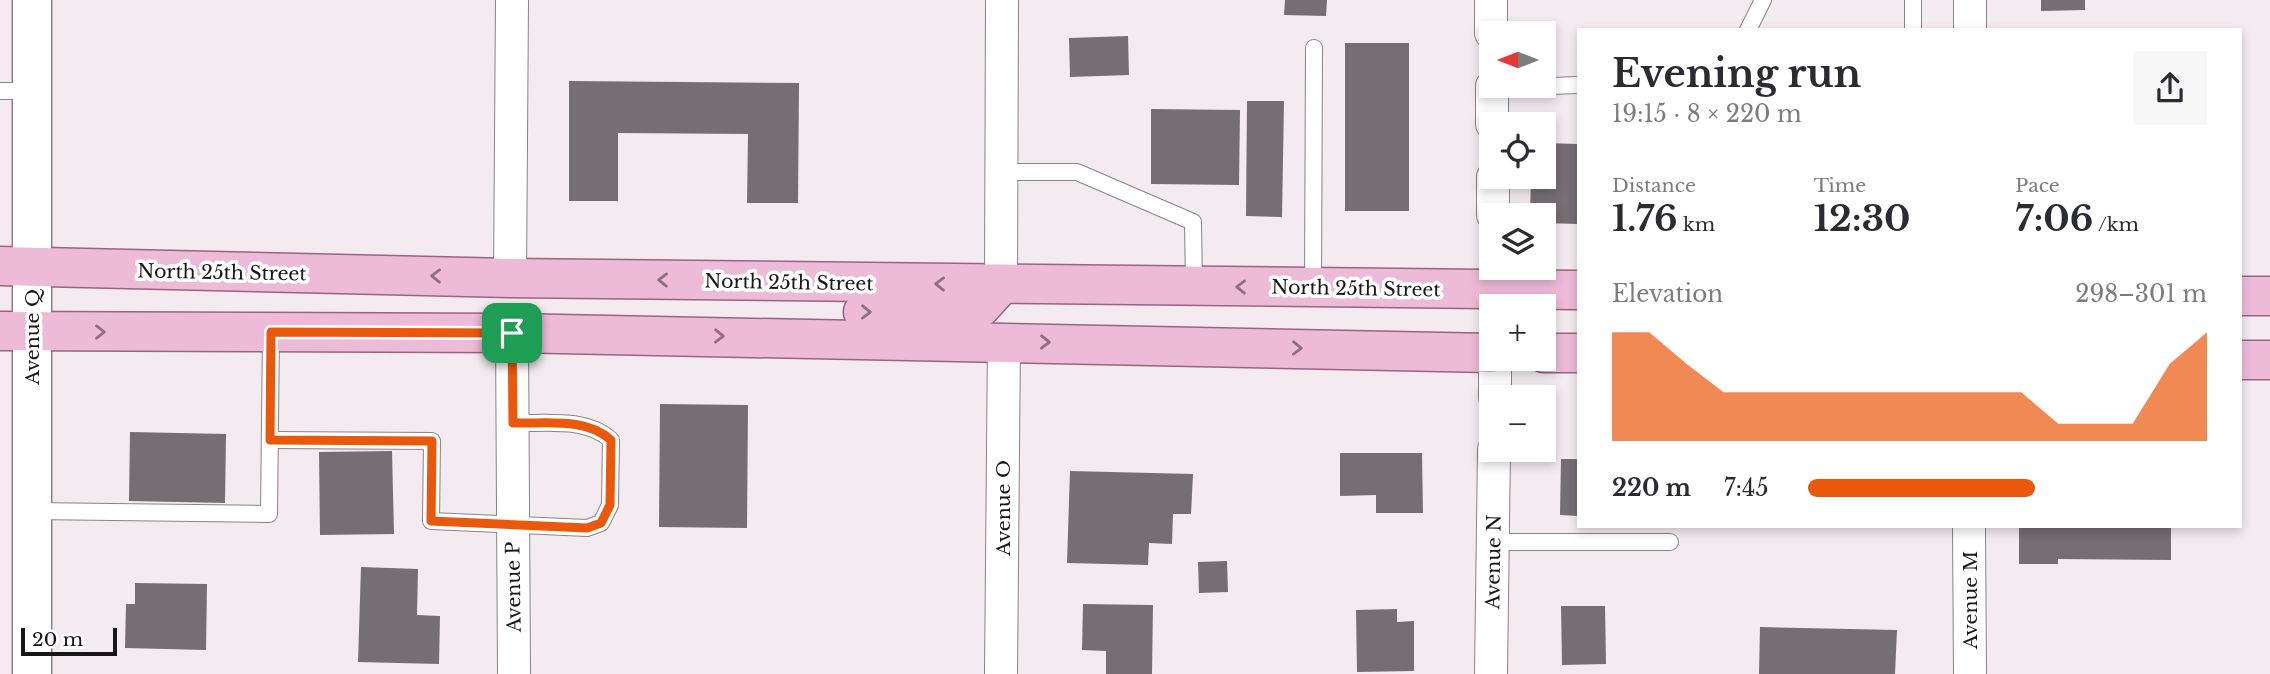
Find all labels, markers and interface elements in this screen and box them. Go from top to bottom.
north arrow [1479,21,1556,98]
map controls [1479,21,1556,462]
text: Evening run [1612,50,1861,97]
button: share [2133,51,2207,125]
text: 19:15 · 8 × 220 m [1612,100,1802,128]
button: locate [1479,112,1556,189]
text: Distance [1612,174,1696,197]
text: Time [1814,174,1866,197]
text: Pace [2015,174,2060,197]
text: 1.76 [1612,197,1678,240]
text: 12:30 [1814,197,1910,240]
text: 7:06 [2015,197,2093,240]
button: layers [1479,203,1556,280]
text: km [1678,213,1715,236]
text: /km [2093,213,2139,236]
street label: North 25th Street [137,260,308,285]
one-way arrow [430,269,441,284]
street label: North 25th Street [704,270,875,295]
one-way arrow [658,272,668,288]
one-way arrow [934,276,945,292]
street label: North 25th Street [1271,276,1442,301]
one-way arrow [1235,279,1246,295]
text: Elevation [1612,280,1723,308]
text: 298–301 m [2075,280,2207,308]
street label: Avenue Q [21,289,44,386]
button: + [1479,294,1556,371]
pin [482,303,542,363]
one-way arrow [861,304,872,320]
icon: arrive [493,314,531,352]
one-way arrow [95,324,106,340]
one-way arrow [715,328,725,344]
one-way arrow [1039,335,1050,350]
one-way arrow [1291,341,1302,356]
button: − [1479,385,1556,462]
street label: Avenue O [992,460,1015,557]
text: 220 m [1612,474,1691,502]
text: 7:45 [1724,474,1769,502]
street label: Avenue N [1481,514,1506,611]
street label: Avenue P [501,541,526,634]
street label: Avenue M [1959,551,1982,650]
scale bar [21,625,117,657]
text: 20 m [32,628,83,651]

